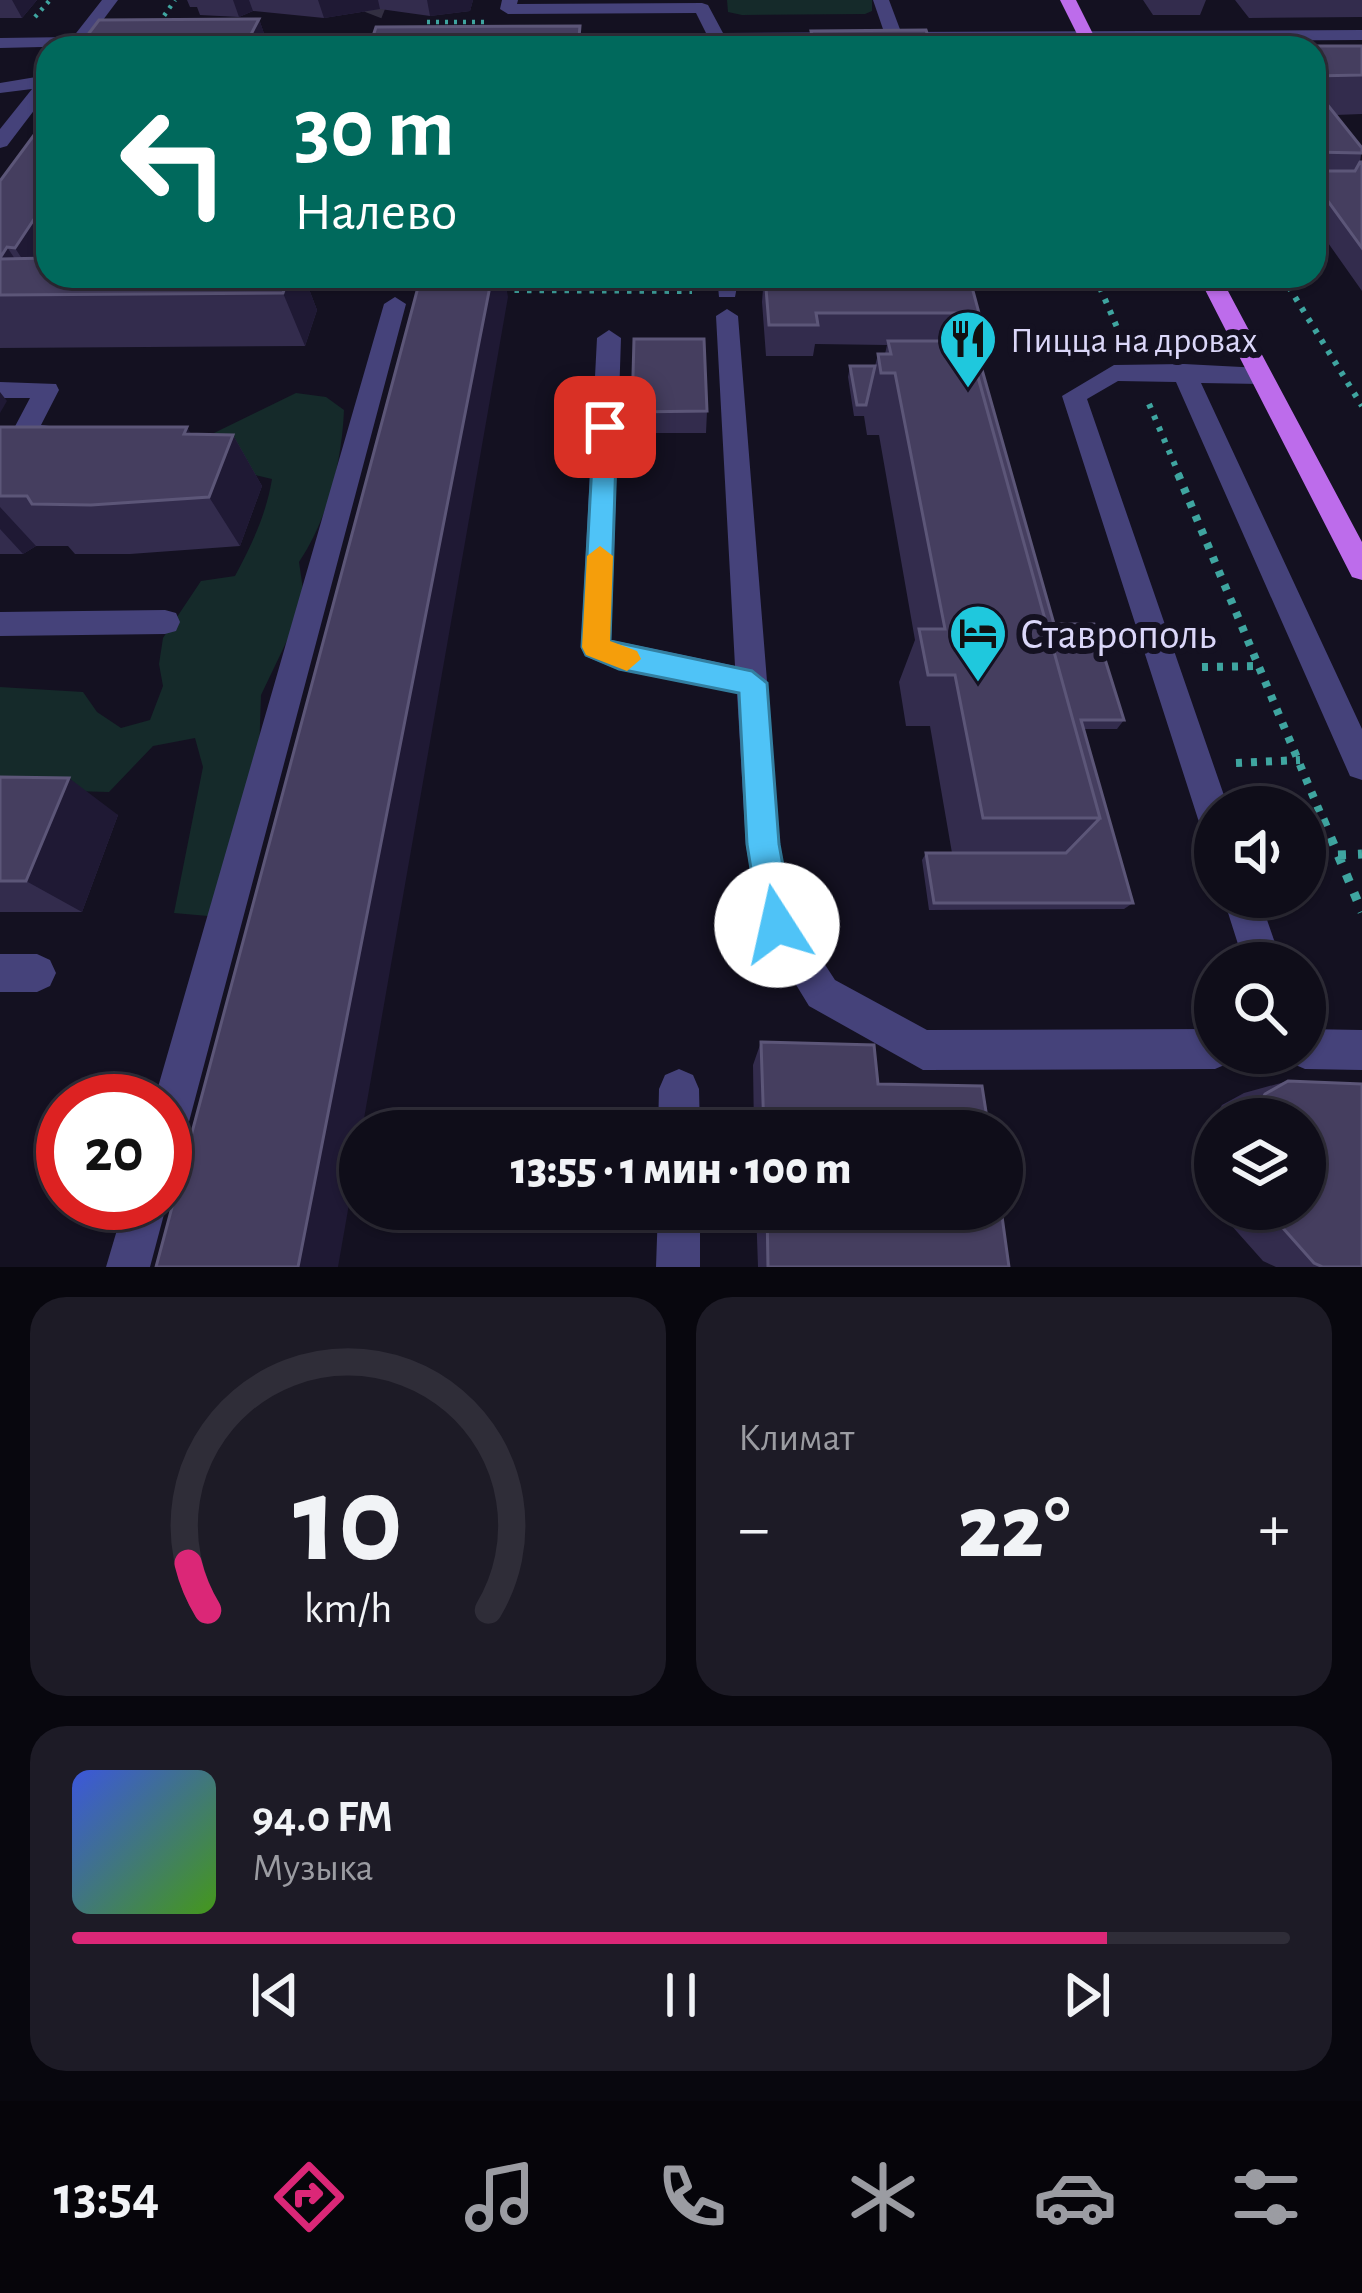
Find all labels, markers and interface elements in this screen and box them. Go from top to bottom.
icon: left [96,84,252,240]
text: 30 m [294,88,454,172]
text: Налево [294,186,457,240]
restaurant icon: Пицца на дровах [937,308,999,390]
place label: Пицца на дровах [1010,323,1258,359]
pin [554,376,656,478]
icon: arrive [572,394,638,460]
hotel icon: Ставрополь [947,602,1009,684]
place label: Ставрополь [1020,614,1216,656]
map controls [1194,786,1326,1230]
button: sound [1194,786,1326,918]
position arrow [714,862,840,988]
button: search [1194,942,1326,1074]
speed limit sign: 20 [36,1074,192,1230]
button: layers [1194,1098,1326,1230]
text: 13:55 · 1 мин · 100 m [511,1147,851,1192]
text: Климат [738,1419,854,1458]
text: 10 [293,1459,403,1584]
text: 22° [958,1484,1070,1574]
text: − [738,1496,770,1562]
text: + [1258,1496,1290,1562]
text: km/h [304,1587,392,1630]
text: 94.0 FM [252,1795,393,1840]
text: Музыка [252,1849,374,1888]
icon: previous [242,1962,308,2028]
icon: pause [648,1962,714,2028]
icon: next [1054,1962,1120,2028]
icon: directions [267,2155,351,2239]
icon: music [458,2155,542,2239]
icon: phone [650,2155,734,2239]
icon: climate [841,2155,925,2239]
icon: car [1033,2155,1117,2239]
icon: filters [1224,2155,1308,2239]
text: 13:54 [54,2170,159,2224]

